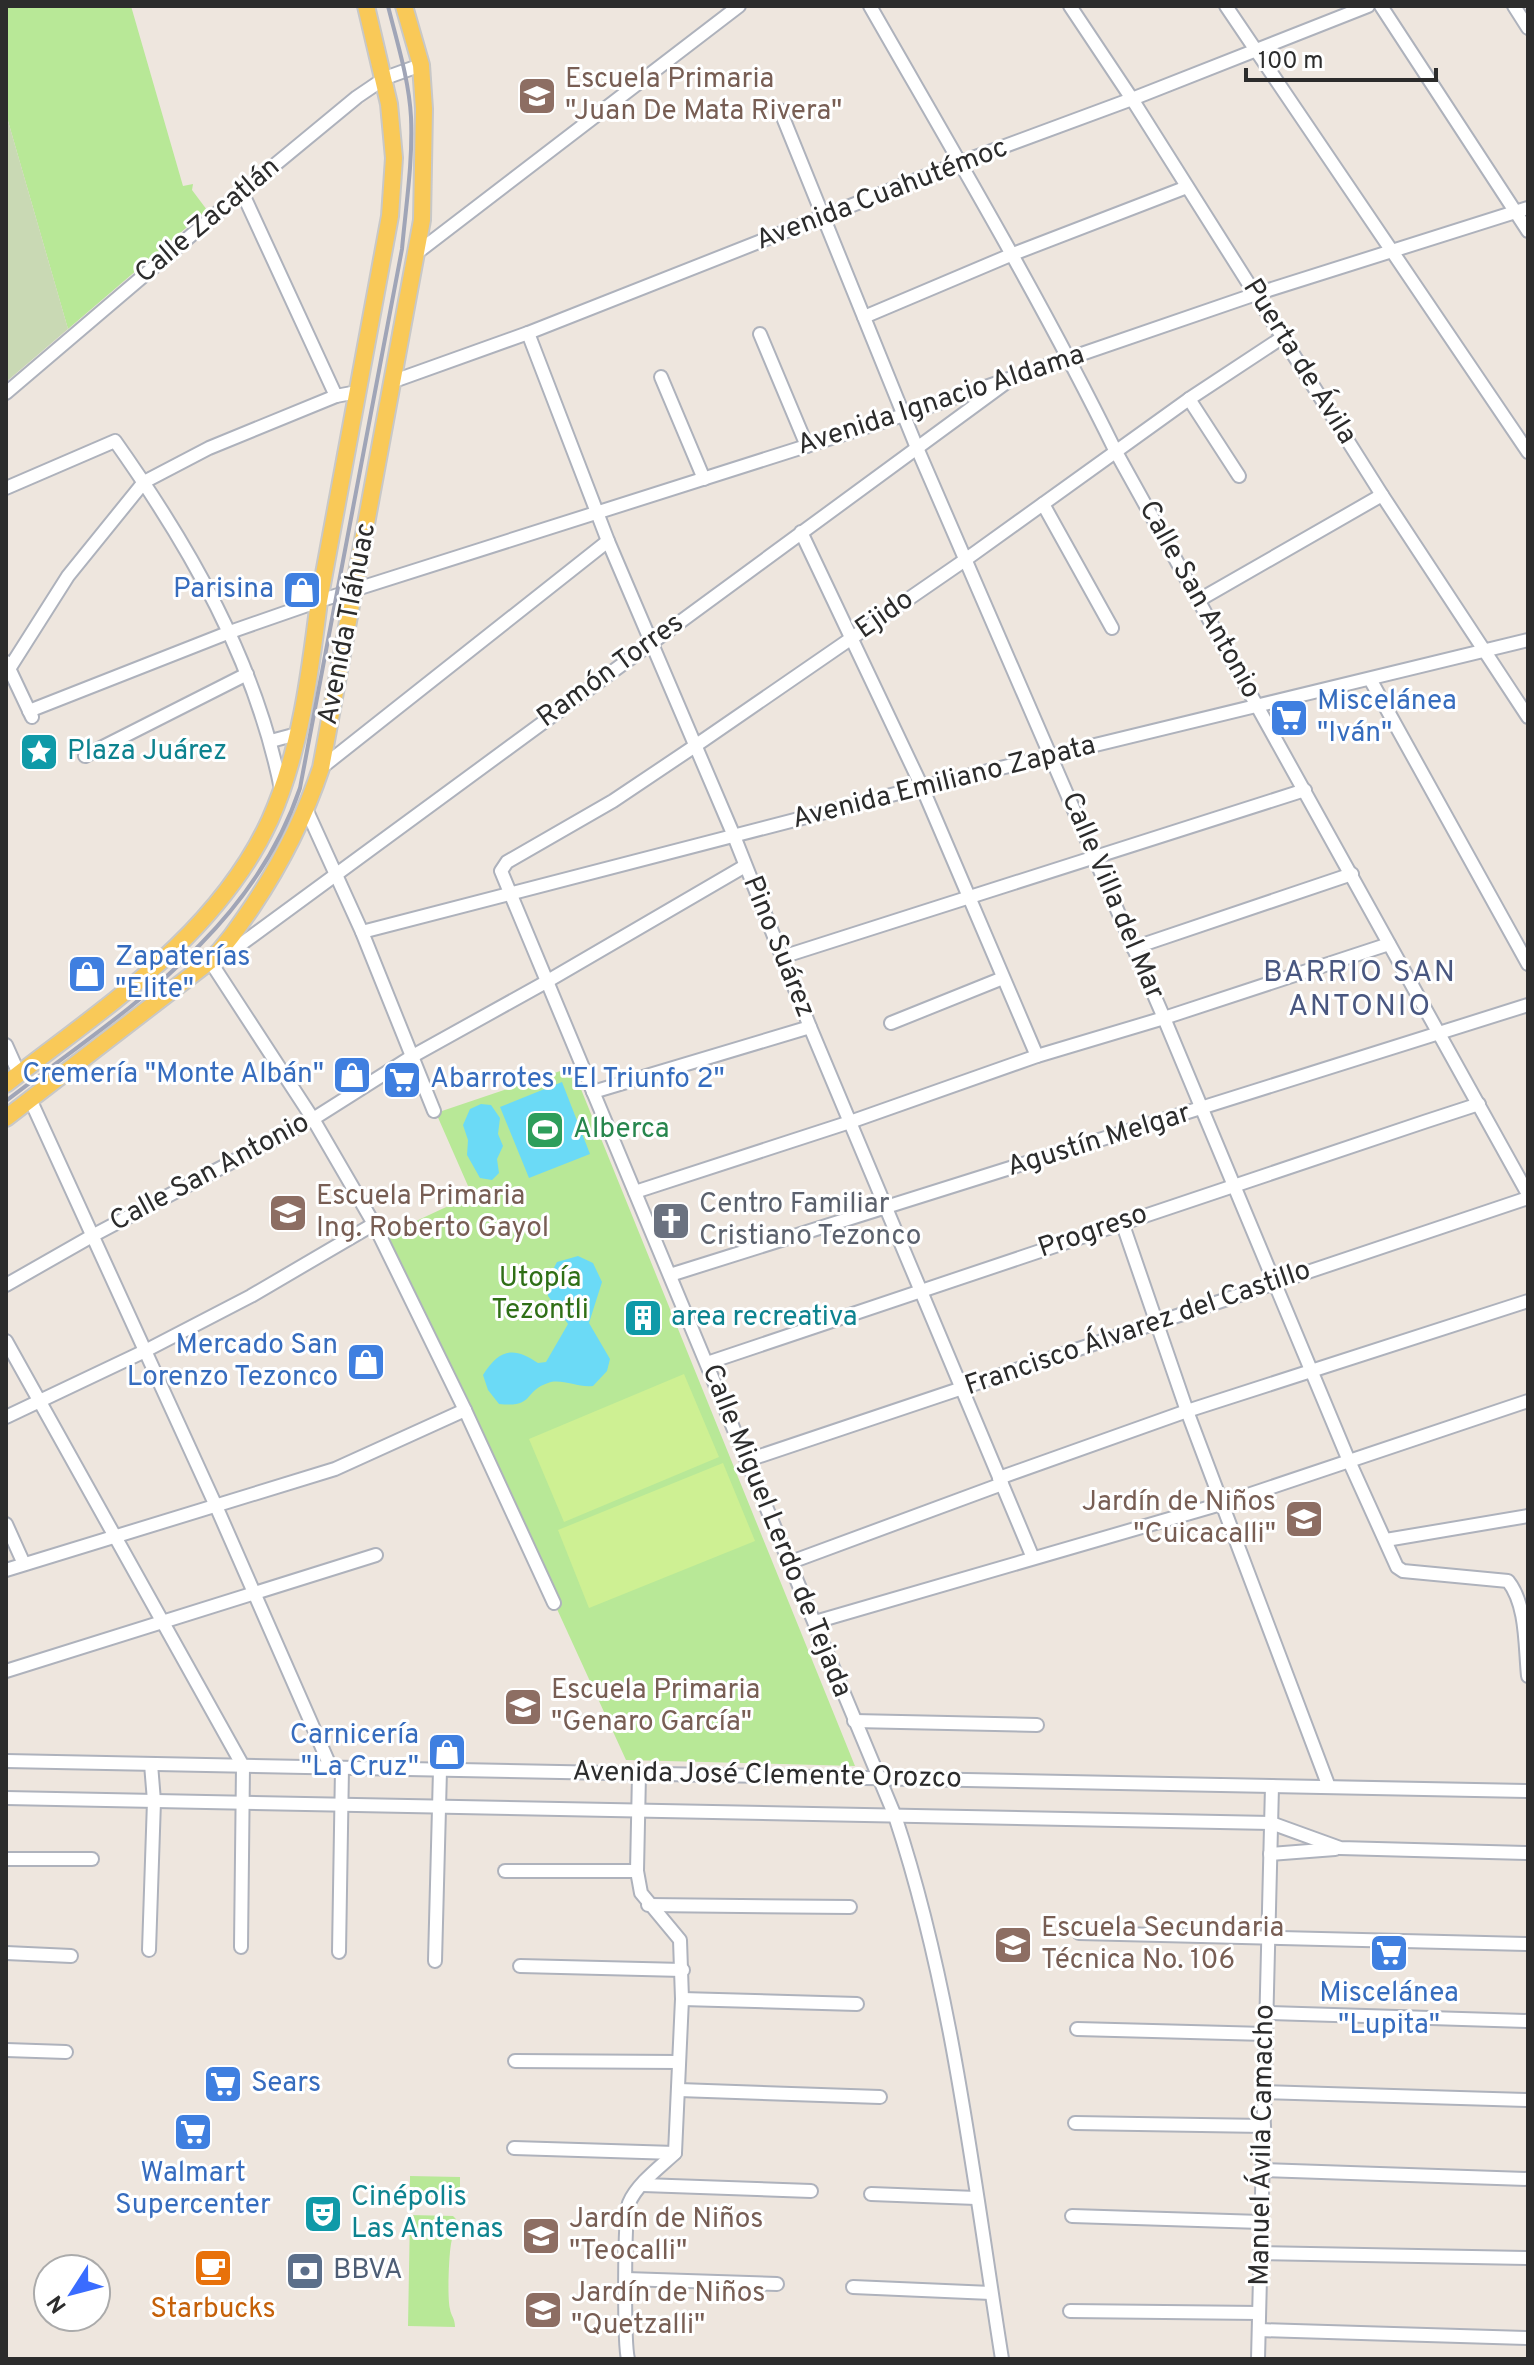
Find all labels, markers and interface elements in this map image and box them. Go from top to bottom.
scale bar [1246,32,1436,82]
text: 100 m [1258,47,1324,77]
place label: Escuela Primaria "Juan De Mata Rivera" [565,62,842,130]
school or university icon: Escuela Primaria "Juan De Mata Rivera" [516,75,558,117]
street label: Avenida Cuahutémoc [751,130,1013,260]
street label: Calle Zacatlán [128,150,288,292]
street label: Puerta de Ávila [1234,271,1366,451]
street label: Avenida Ignacio Aldama [793,338,1089,464]
street label: Calle San Antonio [1130,495,1268,705]
street label: Avenida Tláhuac [311,520,385,728]
shop icon: Parisina [281,569,323,611]
place label: Parisina [173,572,274,608]
street label: Ejido [849,582,921,648]
street label: Ramón Torres [531,606,691,736]
place label: Miscelánea "Iván" [1317,684,1457,752]
supermarket icon: Miscelánea "Iván" [1268,697,1310,739]
street label: Avenida Emiliano Zapata [789,728,1099,838]
place icon: Plaza Juárez [18,731,60,773]
place label: Plaza Juárez [67,734,227,770]
street label: Calle Villa del Mar [1052,787,1172,1005]
street label: Pino Suárez [733,871,823,1023]
place label: Zapaterías "Elite" [115,940,250,1008]
shop icon: Zapaterías "Elite" [66,953,108,995]
district label: BARRIO SAN ANTONIO [1263,955,1457,1026]
shop icon: Cremería "Monte Albán" [331,1054,373,1096]
place label: Cremería "Monte Albán" [22,1057,324,1093]
supermarket icon: Abarrotes "El Triunfo 2" [381,1059,423,1101]
place label: Abarrotes "El Triunfo 2" [430,1062,725,1098]
street label: Agustín Melgar [1003,1096,1195,1186]
street label: Calle San Antonio [104,1105,316,1241]
sports icon: Alberca [524,1109,566,1151]
place label: Alberca [573,1112,670,1148]
place label: Escuela Primaria Ing. Roberto Gayol [316,1179,549,1247]
place label: Centro Familiar Cristiano Tezonco [699,1187,921,1255]
school or university icon: Escuela Primaria Ing. Roberto Gayol [267,1192,309,1234]
street label: Progreso [1034,1197,1152,1267]
church icon: Centro Familiar Cristiano Tezonco [650,1200,692,1242]
street label: Francisco Álvarez del Castillo [960,1251,1316,1405]
park label: Utopía Tezontli [491,1261,589,1329]
building icon: area recreativa [622,1297,664,1339]
place label: area recreativa [671,1300,857,1336]
place label: Mercado San Lorenzo Tezonco [127,1328,338,1396]
shop icon: Mercado San Lorenzo Tezonco [345,1341,387,1383]
street label: Calle Miguel Lerdo de Tejada [693,1359,859,1703]
place label: Jardín de Niños "Cuicacalli" [1082,1485,1276,1553]
school or university icon: Jardín de Niños "Cuicacalli" [1283,1498,1325,1540]
place label: Escuela Primaria "Genaro García" [551,1673,760,1741]
school or university icon: Escuela Primaria "Genaro García" [502,1686,544,1728]
place label: Carnicería "La Cruz" [290,1718,419,1786]
shop icon: Carnicería "La Cruz" [426,1731,468,1773]
street label: Avenida José Clemente Orozco [572,1755,962,1797]
place label: Escuela Secundaria Técnica No. 106 [1041,1911,1284,1979]
school or university icon: Escuela Secundaria Técnica No. 106 [992,1924,1034,1966]
supermarket icon: Miscelánea "Lupita" [1368,1932,1410,1974]
place label: Miscelánea "Lupita" [1319,1976,1459,2044]
street label: Manuel Ávila Camacho [1241,2004,1283,2286]
supermarket icon: Sears [202,2063,244,2105]
place label: Sears [251,2066,321,2102]
supermarket icon: Walmart Supercenter [172,2111,214,2153]
place label: Walmart Supercenter [115,2156,271,2224]
place label: Cinépolis Las Antenas [351,2180,504,2248]
theatre icon: Cinépolis Las Antenas [302,2193,344,2235]
place label: Jardín de Niños "Teocalli" [569,2202,763,2270]
school or university icon: Jardín de Niños "Teocalli" [520,2215,562,2257]
cafe icon: Starbucks [192,2247,234,2289]
bank icon: BBVA [284,2250,326,2292]
north arrow [32,2253,112,2333]
place label: BBVA [333,2253,403,2289]
place label: Jardín de Niños "Quetzalli" [571,2276,765,2344]
text: N [42,2289,73,2318]
school or university icon: Jardín de Niños "Quetzalli" [522,2289,564,2331]
place label: Starbucks [150,2292,276,2328]

